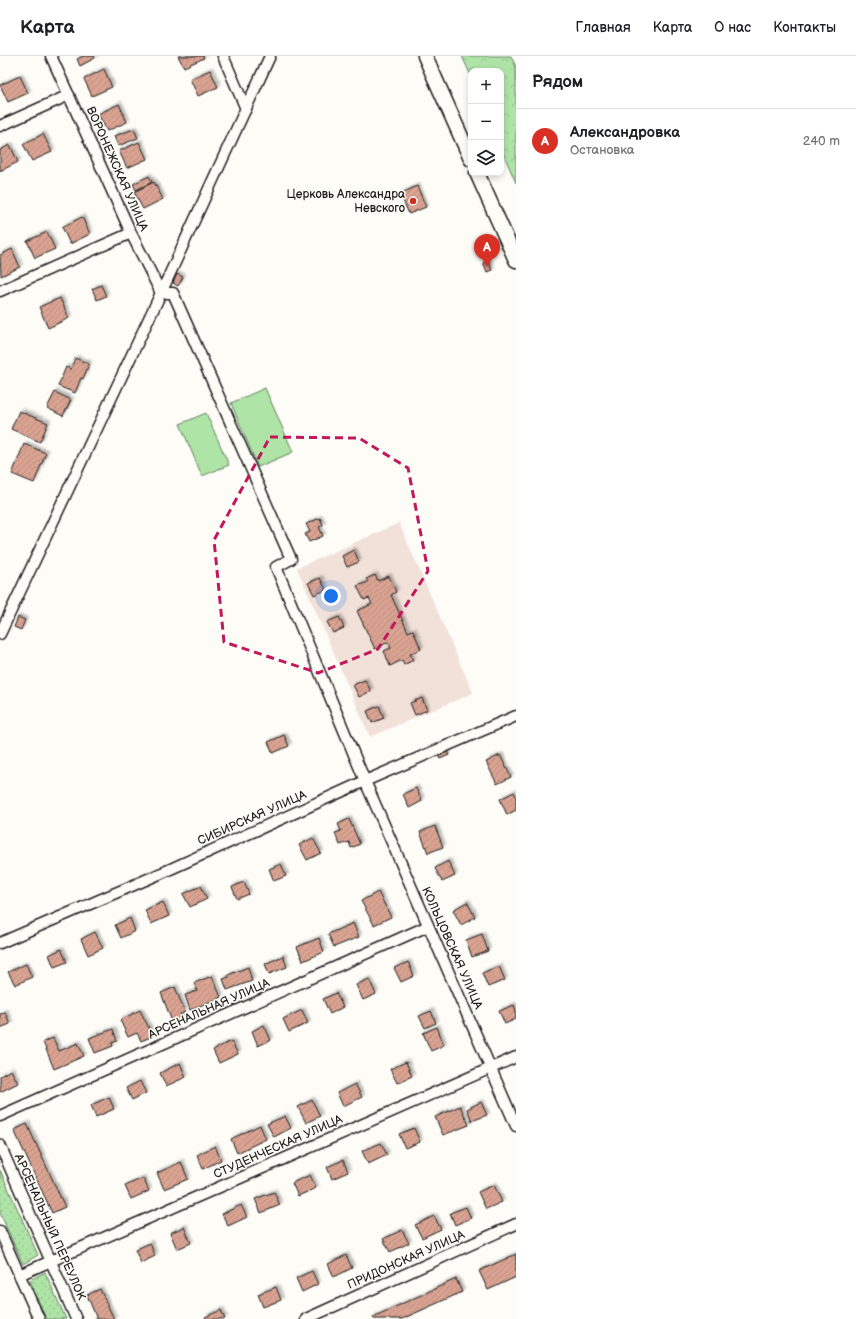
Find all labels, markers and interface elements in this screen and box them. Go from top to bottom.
text: Карта [20,16,74,39]
text: Главная [576,19,631,36]
text: Карта [653,19,692,36]
text: О нас [714,19,751,36]
text: Контакты [773,19,836,36]
map controls [468,68,504,176]
button: + [468,68,504,104]
text: Рядом [532,72,583,92]
street label: ВОРОНЕЖСКАЯ УЛИЦА [83,104,152,234]
button: − [468,104,504,140]
text: Александровка [570,123,680,142]
text: A [541,133,549,149]
text: 240 m [803,133,840,149]
button: layers [468,140,504,176]
text: Остановка [570,142,635,158]
place label: Церковь Александра Невского [287,187,405,216]
marker: Церковь Александра Невского [408,196,418,206]
pin: A [474,234,500,267]
your location [321,586,341,606]
street label: СИБИРСКАЯ УЛИЦА [195,787,309,849]
street label: КОЛЬЦОВСКАЯ УЛИЦА [418,884,486,1012]
street label: АРСЕНАЛЬНАЯ УЛИЦА [145,975,273,1043]
street label: СТУДЕНЧЕСКАЯ УЛИЦА [211,1111,345,1182]
street label: АРСЕНАЛЬНЫЙ ПЕРЕУЛОК [11,1151,89,1303]
street label: ПРИДОНСКАЯ УЛИЦА [345,1227,468,1293]

